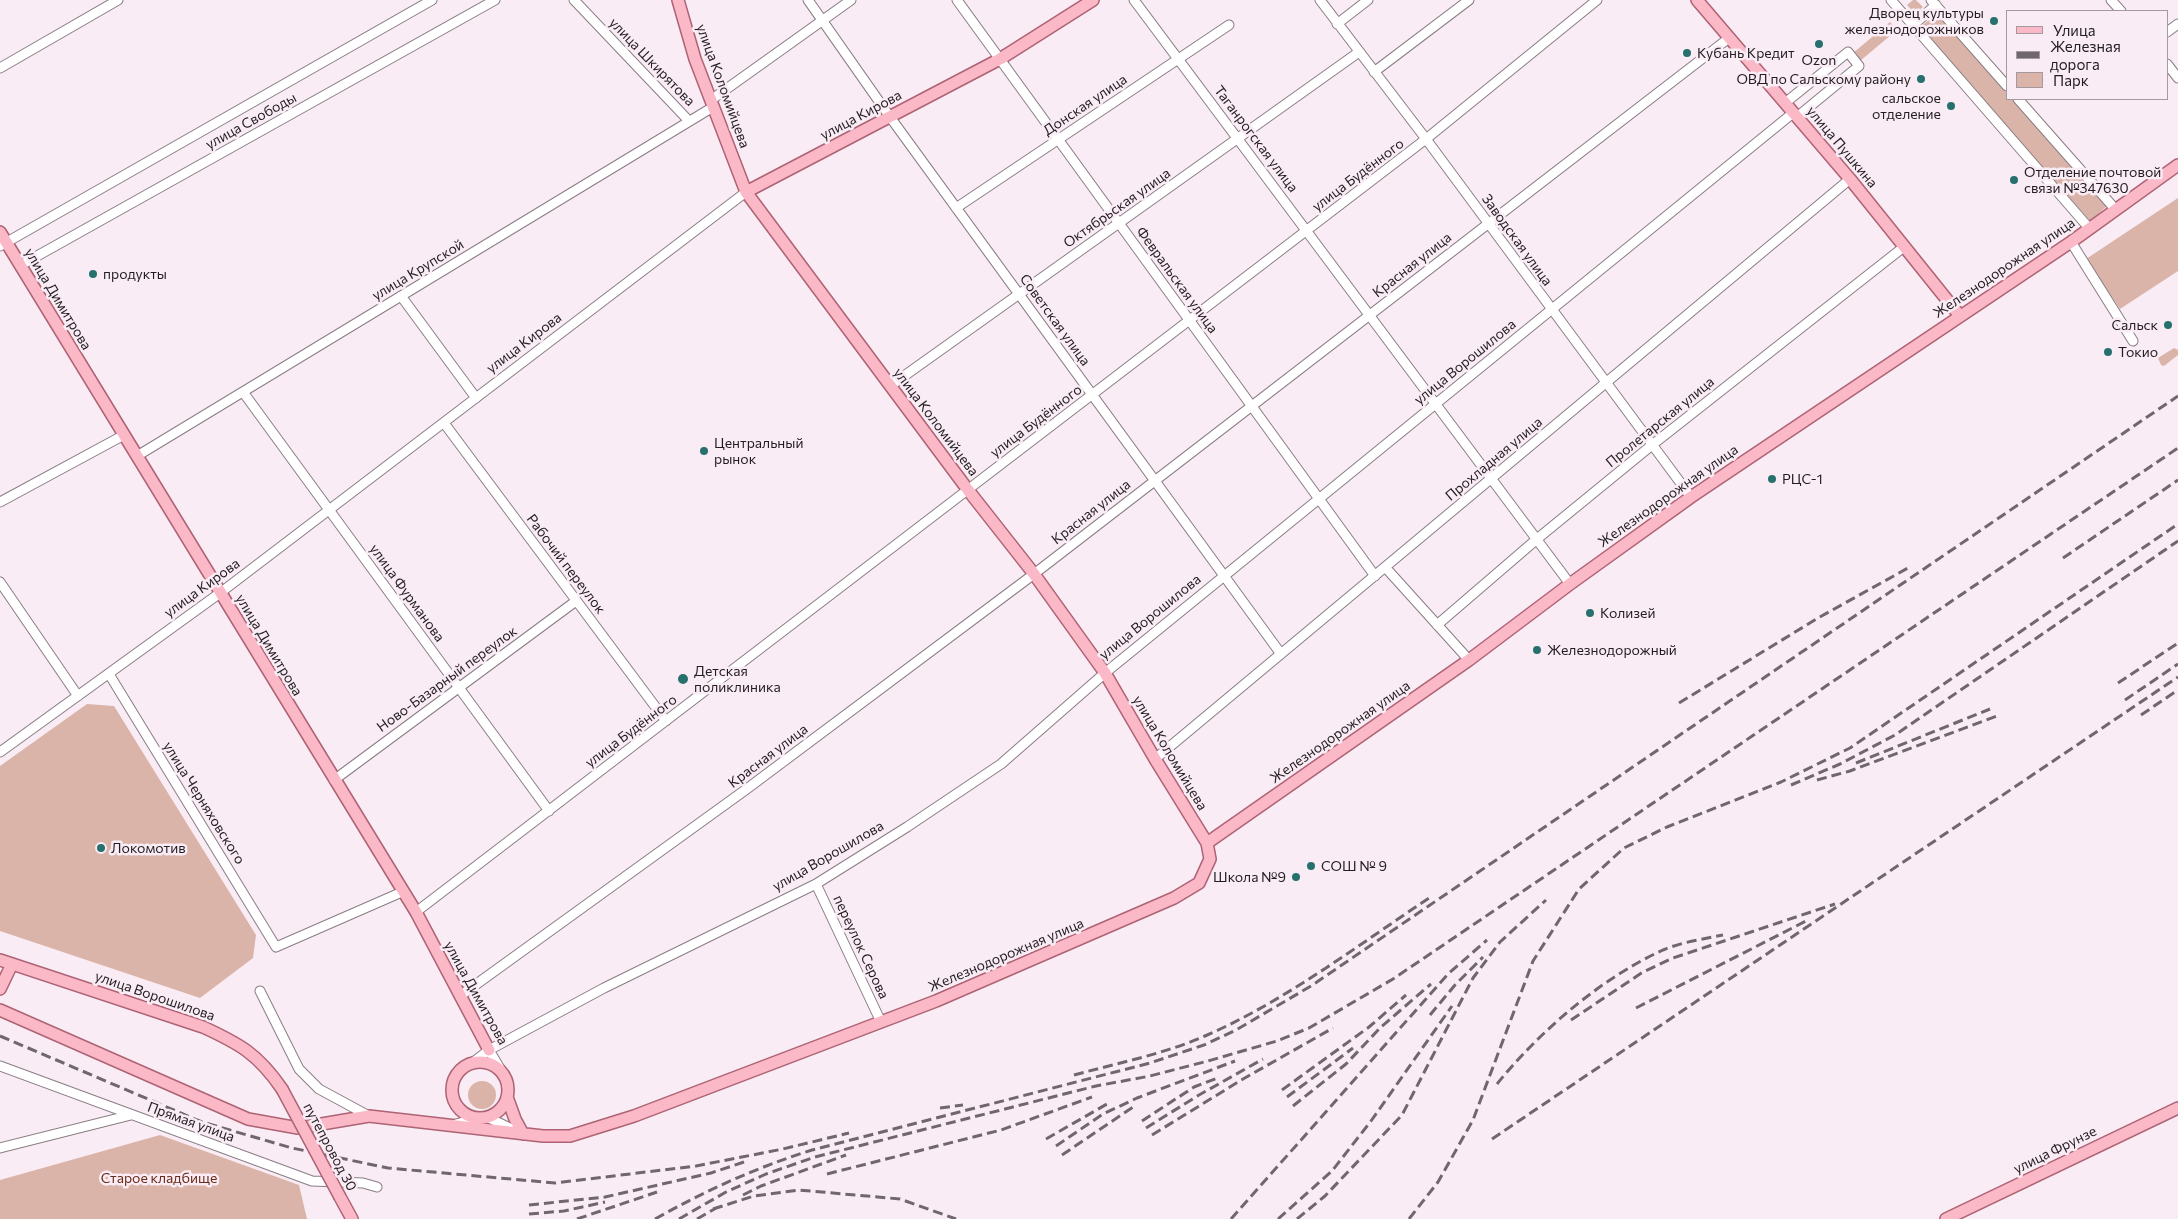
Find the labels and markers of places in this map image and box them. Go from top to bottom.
place label: Дворец культуры железнодорожников [1844,5,1984,38]
marker: Дворец культуры железнодорожников [1988,15,2000,27]
marker: Ozon [1813,38,1825,50]
place label: Кубань Кредит [1697,45,1795,61]
marker: Кубань Кредит [1681,47,1693,59]
place label: Ozon [1802,52,1836,68]
place label: ОВД по Сальскому району [1736,71,1911,87]
marker: ОВД по Сальскому району [1915,73,1927,85]
place label: сальское отделение [1872,90,1941,122]
marker: сальское отделение [1945,100,1957,112]
place label: Отделение почтовой связи №347630 [2024,164,2161,196]
marker: Отделение почтовой связи №347630 [2008,174,2020,186]
place label: продукты [103,266,167,282]
marker: продукты [87,268,99,280]
place label: Сальск [2111,317,2158,333]
marker: Сальск [2162,319,2174,331]
place label: Токио [2118,344,2158,360]
marker: Токио [2102,346,2114,358]
place label: Центральный рынок [714,435,804,468]
marker: Центральный рынок [698,445,710,457]
place label: РЦС-1 [1782,471,1823,487]
marker: РЦС-1 [1766,473,1778,485]
place label: Колизей [1600,605,1655,621]
marker: Колизей [1584,607,1596,619]
place label: Железнодорожный [1547,642,1677,658]
marker: Железнодорожный [1531,644,1543,656]
place label: Детская поликлиника [694,663,781,696]
marker: Детская поликлиника [676,672,690,686]
place label: Локомотив [111,840,186,856]
marker: Локомотив [95,842,107,854]
place label: СОШ № 9 [1321,858,1387,874]
marker: СОШ № 9 [1305,860,1317,872]
place label: Школа №9 [1213,869,1286,885]
marker: Школа №9 [1290,871,1302,883]

